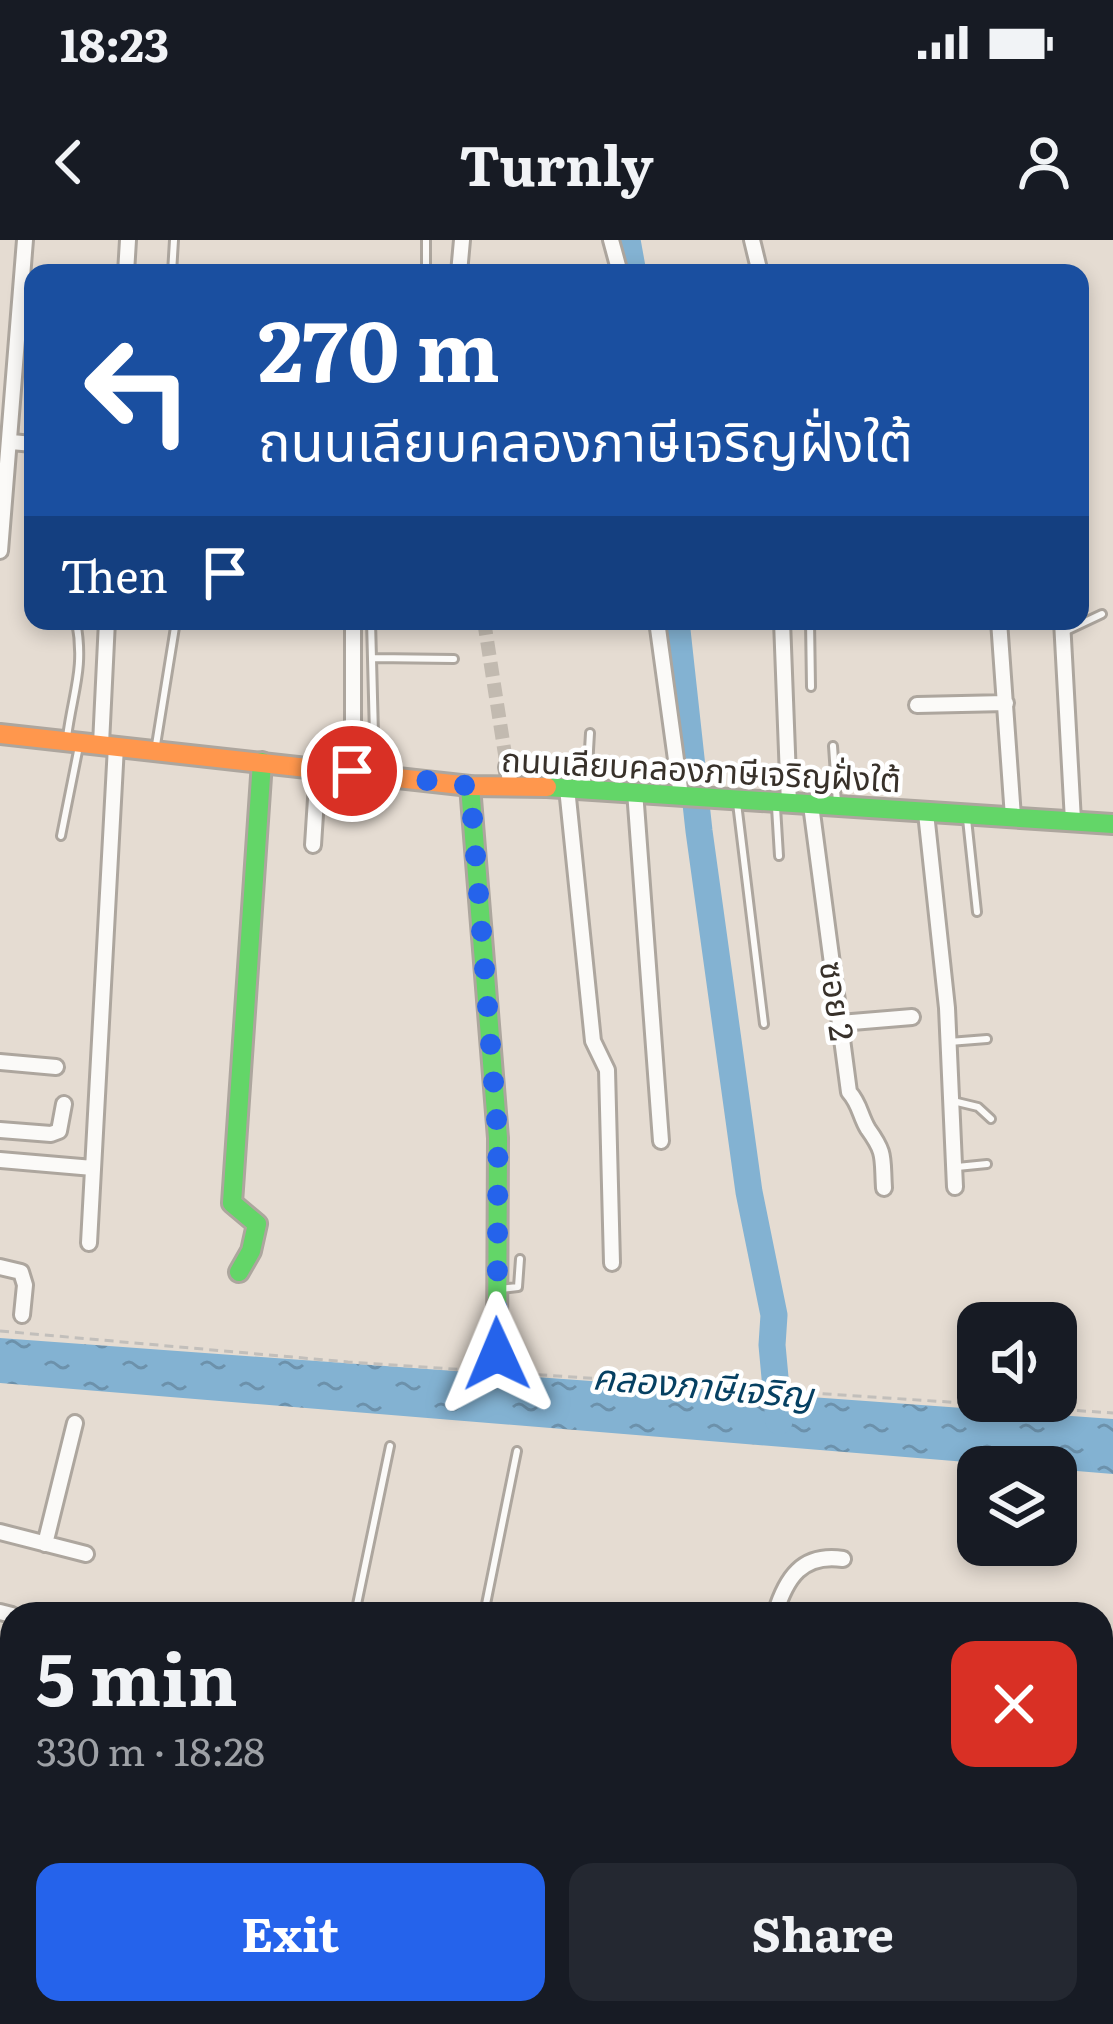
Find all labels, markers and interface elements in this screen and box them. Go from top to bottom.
text: 18:23 [60,9,169,76]
text: Turnly [459,122,654,203]
icon: back [36,129,102,195]
icon: person [1011,129,1077,195]
text: 270 m [258,283,500,408]
icon: left [60,312,216,468]
text: ถนนเลียบคลองภาษีเจริญฝั่งใต้ [258,397,913,478]
text: Then [60,540,168,607]
icon: arrive [192,540,258,606]
pin [301,720,403,822]
street label: ถนนเลียบคลองภาษีเจริญฝั่งใต้ [500,733,902,802]
icon: arrive [319,738,385,804]
street label: ซอย 2 [810,958,869,1044]
position arrow [434,1291,560,1417]
map controls [957,1302,1077,1566]
button: sound [957,1302,1077,1422]
water label: คลองภาษีเจริญ [591,1347,818,1420]
button: layers [957,1446,1077,1566]
text: 5 min [36,1621,238,1728]
button: close [951,1641,1077,1767]
text: 330 m · 18:28 [36,1720,265,1778]
button: Exit [36,1863,545,2001]
button: Share [569,1863,1077,2001]

